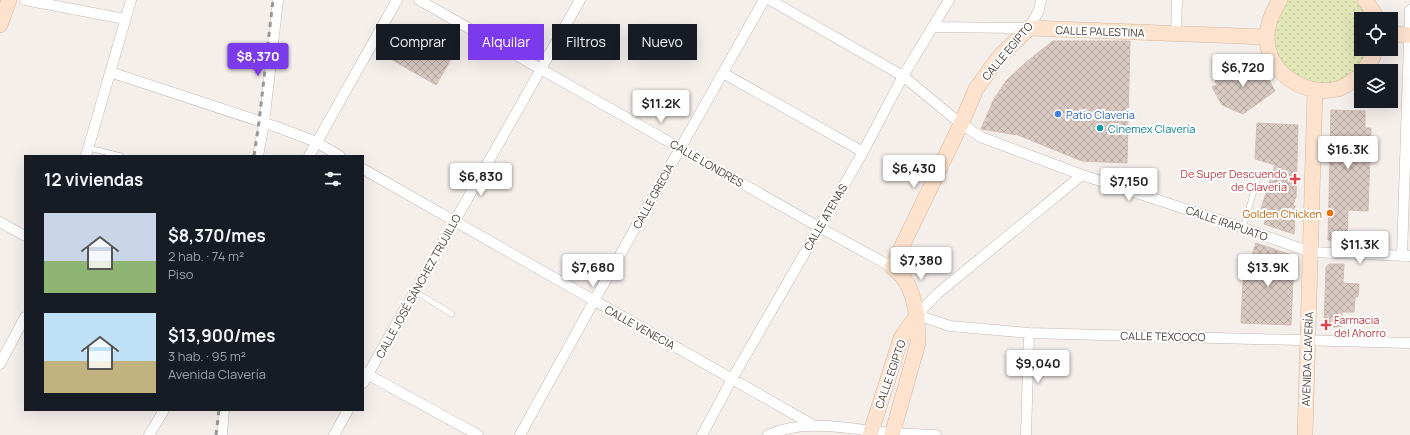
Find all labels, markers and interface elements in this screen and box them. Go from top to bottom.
map controls [1354,12,1398,108]
button: locate [1354,12,1398,56]
street label: CALLE EGIPTO [978,19,1036,83]
street label: CALLE PALESTINA [1055,22,1145,40]
chip: Comprar [376,24,460,60]
chip: Alquilar [468,24,544,60]
chip: Filtros [552,24,620,60]
chip: Nuevo [628,24,697,60]
pin: $8,370 [225,43,291,77]
text: $8,370 [236,47,280,65]
pin: $6,720 [1210,54,1276,88]
text: $6,720 [1221,58,1265,76]
button: layers [1354,64,1398,108]
pin: $11.2K [628,90,694,124]
text: $11.2K [641,94,681,112]
place label: Patio Clavería [1066,107,1135,122]
marker: Patio Clavería [1053,109,1063,119]
place label: Cinemex Clavería [1108,121,1195,136]
marker: Cinemex Clavería [1095,123,1105,133]
street label: CALLE LONDRES [668,136,747,190]
pin: $16.3K [1315,136,1381,170]
text: $16.3K [1327,140,1369,158]
pin: $6,430 [881,155,947,189]
text: $6,430 [892,159,936,177]
street label: CALLE GRECIA [629,161,677,231]
pin: $6,830 [448,163,514,197]
place label: De Super Descuendo de Claveria [1181,166,1287,194]
text: $6,830 [459,167,503,185]
text: 12 viviendas [44,168,143,191]
icon: filters [322,168,344,190]
pin: $7,150 [1096,168,1162,202]
text: $7,150 [1109,172,1149,190]
marker: De Super Descuendo de Claveria [1290,174,1300,184]
street label: CALLE ATENAS [800,181,850,253]
street label: CALLE IRAPUATO [1184,202,1270,244]
place label: Golden Chicken [1242,206,1322,221]
marker: Golden Chicken [1325,208,1335,218]
street label: CALLE JOSÉ SÁNCHEZ TRUJILLO [372,211,464,361]
text: $8,370/mes [168,224,266,247]
icon: home [76,229,124,277]
pin: $11.3K [1327,231,1393,265]
text: $11.3K [1341,235,1379,253]
text: 2 hab. · 74 m² [168,247,244,265]
pin: $7,380 [888,247,954,281]
text: $7,380 [900,251,942,269]
pin: $7,680 [560,254,626,288]
pin: $13.9K [1235,254,1301,288]
text: $7,680 [571,258,615,276]
text: $13.9K [1247,258,1289,276]
text: Piso [168,265,193,283]
street label: CALLE VENECIA [602,301,678,353]
street label: AVENIDA CLAVERÍA [1298,311,1316,407]
place label: Farmacia del Ahorro [1334,312,1387,340]
marker: Farmacia del Ahorro [1321,320,1331,330]
text: $13,900/mes [168,324,276,347]
street label: CALLE TEXCOCO [1120,328,1206,344]
icon: home [76,329,124,377]
street label: CALLE EGIPTO [871,338,909,410]
text: 3 hab. · 95 m² [168,347,246,365]
pin: $9,040 [1005,350,1071,384]
text: $9,040 [1015,354,1061,372]
text: Avenida Clavería [168,365,266,383]

